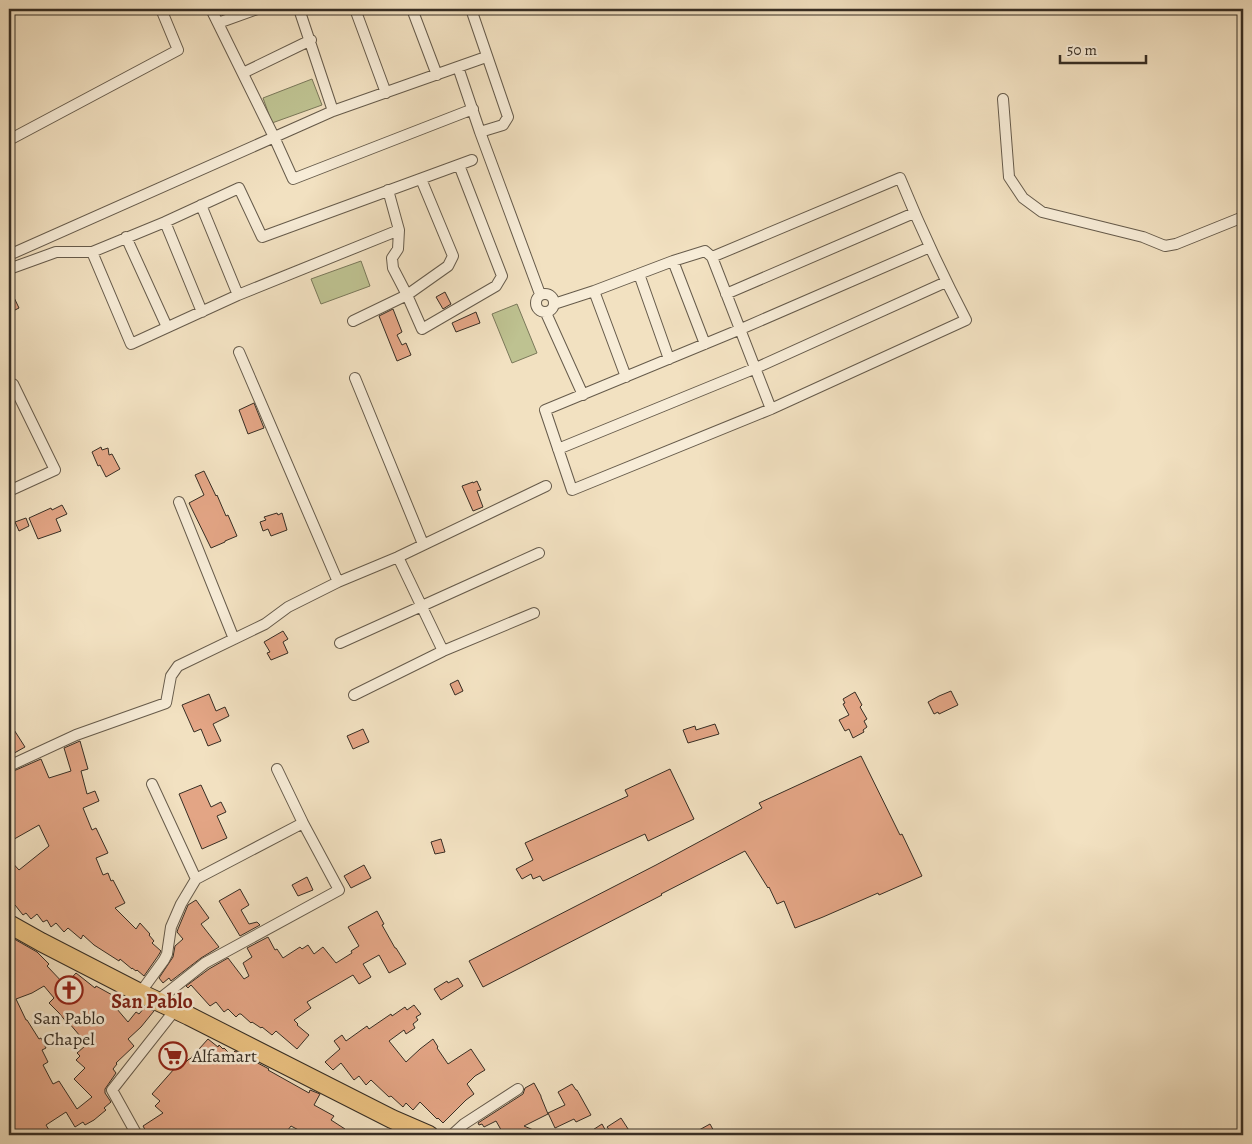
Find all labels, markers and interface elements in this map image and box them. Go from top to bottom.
scale bar [1060,32,1146,64]
text: 50 m [1067,40,1097,60]
church icon: San Pablo Chapel [54,975,84,1005]
district label: San Pablo [111,988,193,1015]
place label: San Pablo Chapel [33,1006,105,1051]
supermarket icon: Alfamart [158,1041,188,1071]
place label: Alfamart [191,1044,257,1068]

